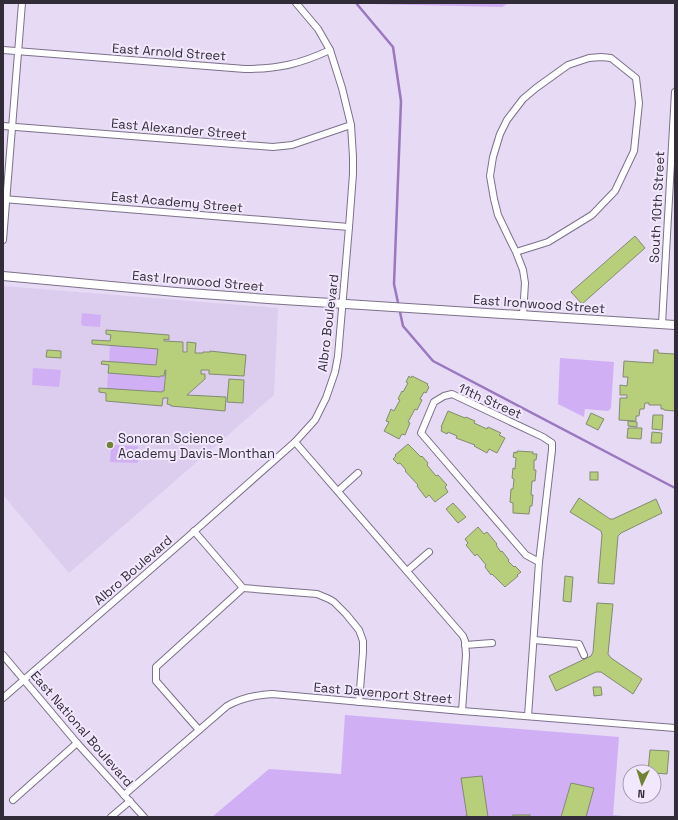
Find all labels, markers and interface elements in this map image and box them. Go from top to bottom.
street label: East Arnold Street [111,40,227,64]
street label: East Alexander Street [110,115,248,143]
street label: South 10th Street [646,151,668,263]
street label: East Academy Street [110,188,244,216]
street label: East Ironwood Street [131,267,265,295]
street label: Albro Boulevard [314,273,342,373]
street label: East Ironwood Street [472,291,606,317]
street label: 11th Street [456,379,524,423]
place label: Sonoran Science Academy Davis-Monthan [118,430,275,462]
marker: Sonoran Science Academy Davis-Monthan [105,440,115,450]
street label: Albro Boulevard [90,531,176,609]
street label: East National Boulevard [27,668,137,790]
street label: East Davenport Street [313,678,453,708]
north arrow [622,764,662,804]
text: N [637,787,645,801]

